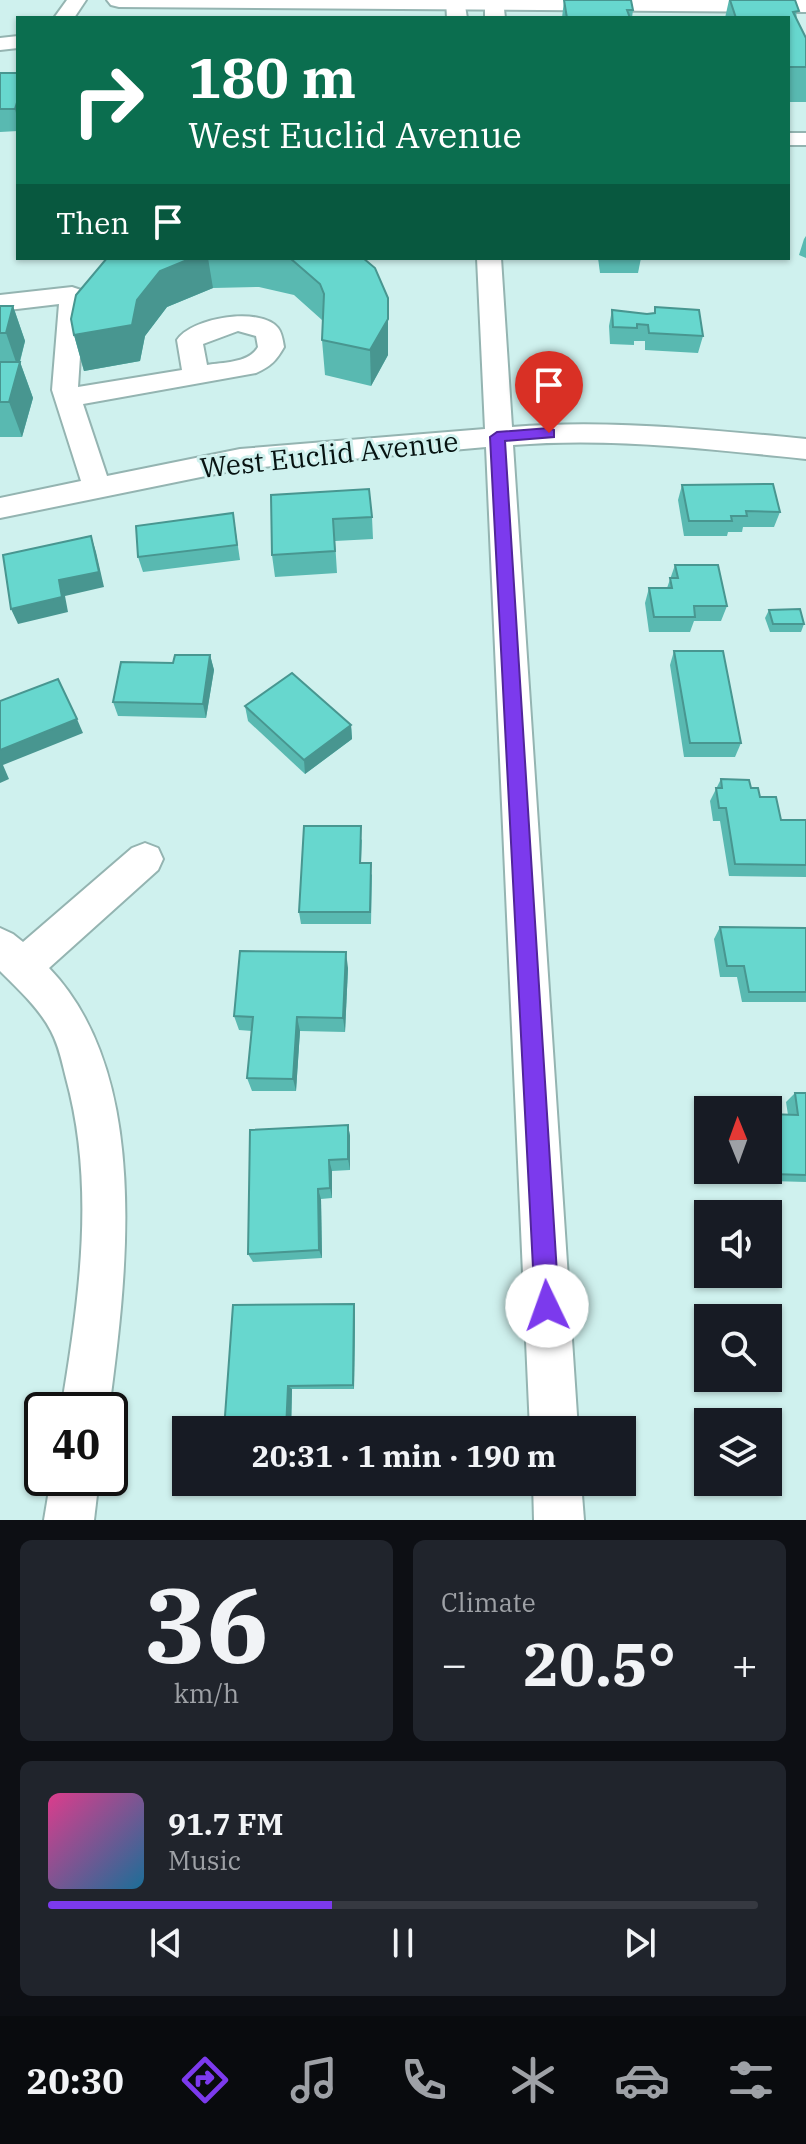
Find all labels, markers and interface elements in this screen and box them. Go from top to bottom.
text: 180 m [188,41,356,113]
icon: right [56,48,160,152]
text: West Euclid Avenue [188,111,522,158]
icon: arrive [146,200,190,244]
text: Then [56,203,130,242]
pin [515,351,583,433]
icon: arrive [527,363,571,407]
street label: West Euclid Avenue [198,422,460,486]
north arrow [694,1096,782,1184]
map controls [694,1096,782,1496]
button: sound [694,1200,782,1288]
position arrow [505,1264,589,1348]
button: search [694,1304,782,1392]
speed limit sign: 40 [24,1392,128,1496]
button: layers [694,1408,782,1496]
text: 20:31 · 1 min · 190 m [252,1436,556,1475]
text: 36 [144,1556,269,1692]
text: Climate [441,1585,536,1619]
text: 20.5° [523,1624,676,1703]
text: − [441,1635,467,1692]
text: + [732,1635,758,1692]
text: km/h [174,1676,239,1710]
text: 91.7 FM [168,1804,283,1843]
text: Music [168,1843,241,1877]
icon: previous [144,1921,188,1965]
icon: pause [381,1921,425,1965]
icon: next [618,1921,662,1965]
icon: directions [177,2052,233,2108]
icon: music [286,2052,342,2108]
icon: phone [396,2052,452,2108]
icon: climate [505,2052,561,2108]
icon: car [614,2052,670,2108]
icon: filters [723,2052,779,2108]
text: 20:30 [27,2057,124,2104]

